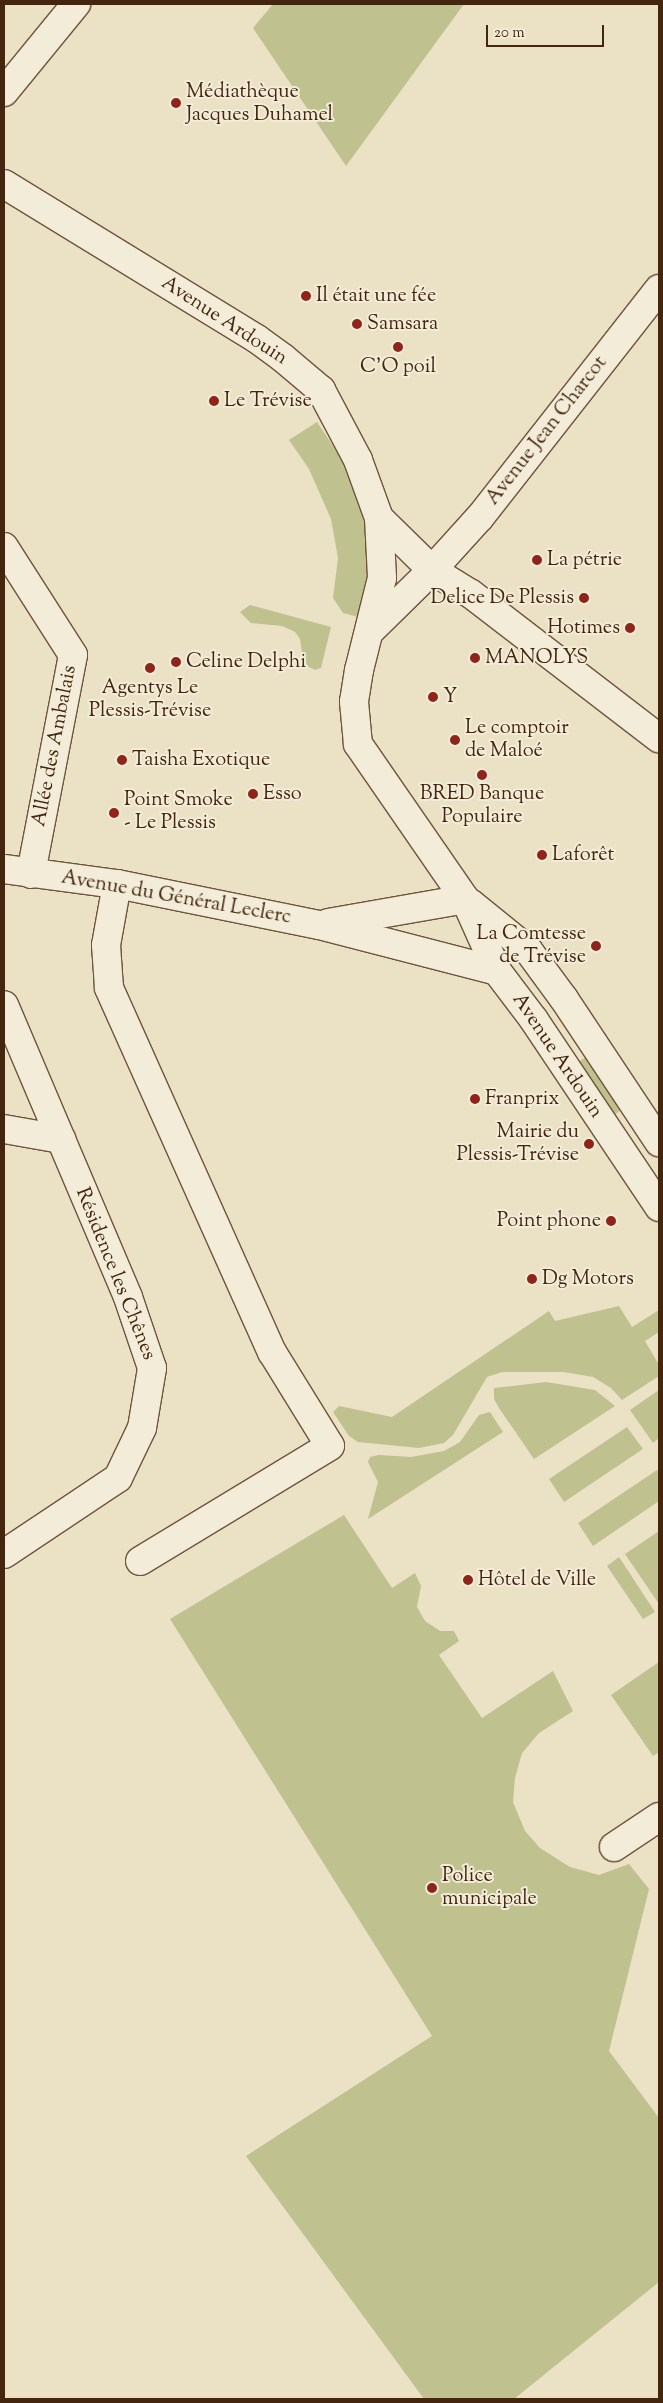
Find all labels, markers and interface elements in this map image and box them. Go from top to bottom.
scale bar [488,15,606,47]
text: 20 m [494,23,525,44]
place label: Médiathèque Jacques Duhamel [186,80,333,127]
marker: Médiathèque Jacques Duhamel [170,97,182,109]
street label: Avenue Ardouin [156,271,292,371]
place label: Il était une fée [316,284,436,308]
marker: Il était une fée [300,290,312,302]
place label: Samsara [367,312,438,336]
marker: Samsara [351,318,363,330]
marker: C'O poil [392,341,404,353]
street label: Avenue Jean Charcot [481,352,613,510]
place label: C'O poil [360,355,436,379]
place label: Le Trévise [224,389,312,413]
marker: Le Trévise [208,395,220,407]
place label: La pétrie [547,548,622,572]
marker: La pétrie [531,554,543,566]
place label: Delice De Plessis [431,586,574,610]
marker: Delice De Plessis [578,592,590,604]
place label: Hotimes [547,616,620,640]
marker: Hotimes [624,622,636,634]
place label: MANOLYS [485,646,588,670]
place label: Celine Delphi [186,650,306,674]
marker: MANOLYS [469,652,481,664]
marker: Celine Delphi [170,656,182,668]
marker: Agentys Le Plessis-Trévise [144,662,156,674]
street label: Allée des Ambalais [28,663,82,829]
place label: Agentys Le Plessis-Trévise [89,676,211,723]
place label: Y [443,685,457,709]
marker: Y [427,691,439,703]
place label: Le comptoir de Maloé [465,716,569,763]
marker: Le comptoir de Maloé [449,734,461,746]
place label: Taisha Exotique [132,748,270,772]
marker: Taisha Exotique [116,754,128,766]
marker: BRED Banque Populaire [476,769,488,781]
place label: Esso [263,782,302,806]
place label: BRED Banque Populaire [420,783,544,830]
marker: Esso [247,788,259,800]
place label: Point Smoke - Le Plessis [124,789,233,836]
marker: Point Smoke - Le Plessis [108,807,120,819]
place label: Laforêt [552,843,614,867]
marker: Laforêt [536,849,548,861]
street label: Avenue du Général Leclerc [59,866,293,930]
place label: La Comtesse de Trévise [476,922,586,969]
marker: La Comtesse de Trévise [590,940,602,952]
street label: Avenue Ardouin [506,989,608,1123]
place label: Franprix [485,1087,559,1111]
marker: Franprix [469,1093,481,1105]
place label: Mairie du Plessis-Trévise [457,1120,579,1167]
marker: Mairie du Plessis-Trévise [583,1138,595,1150]
street label: Résidence les Chênes [69,1184,161,1364]
place label: Point phone [497,1209,601,1233]
marker: Point phone [605,1215,617,1227]
place label: Dg Motors [542,1267,634,1291]
marker: Dg Motors [526,1273,538,1285]
place label: Hôtel de Ville [478,1568,596,1592]
marker: Hôtel de Ville [462,1574,474,1586]
place label: Police municipale [442,1864,537,1911]
marker: Police municipale [426,1882,438,1894]

